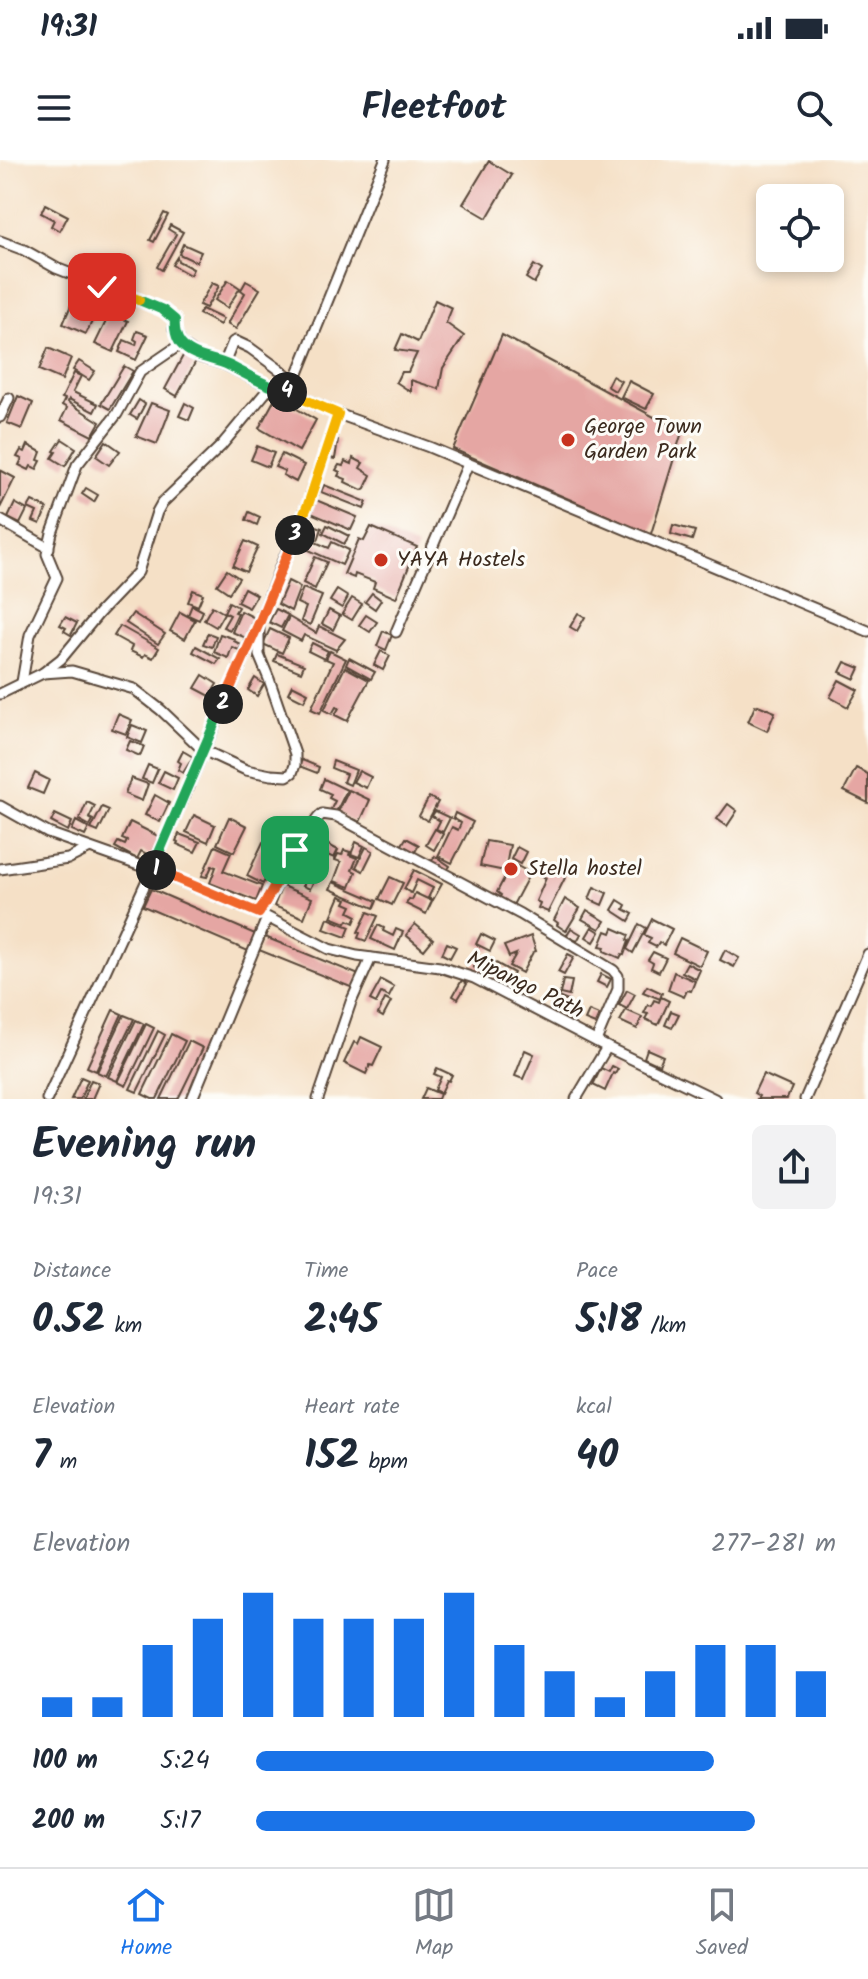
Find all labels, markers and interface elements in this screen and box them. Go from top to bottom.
text: 19:31 [40,4,97,52]
text: Fleetfoot [361,80,507,137]
icon: menu [32,86,76,130]
icon: search [792,86,836,130]
map controls [756,184,844,272]
button: locate [756,184,844,272]
pin [68,253,136,321]
icon: check [80,265,124,309]
pin: 4 [267,372,307,412]
text: 4 [281,374,293,409]
place label: George Town Garden Park [584,410,702,470]
marker: George Town Garden Park [559,431,577,449]
pin: 3 [275,515,315,555]
text: 3 [289,517,301,552]
place label: YAYA Hostels [397,543,526,578]
marker: YAYA Hostels [372,551,390,569]
pin: 2 [203,684,243,724]
text: 2 [217,686,229,721]
pin [261,816,329,884]
icon: arrive [273,828,317,872]
pin: 1 [136,850,176,890]
text: 1 [153,852,159,887]
place label: Stella hostel [527,852,643,887]
marker: Stella hostel [502,860,520,878]
street label: Mipango Path [460,942,590,1030]
text: Evening run [32,1111,256,1181]
button: share [752,1125,836,1209]
text: 19:31 [32,1176,82,1218]
text: Distance [32,1254,111,1289]
text: Time [304,1254,348,1289]
text: Pace [576,1254,618,1289]
text: 0.52 [32,1289,106,1353]
text: 2:45 [304,1289,379,1353]
text: 5:18 [576,1289,642,1353]
text: km [106,1309,142,1344]
text: /km [642,1309,686,1344]
text: Elevation [32,1390,115,1425]
text: Heart rate [304,1390,400,1425]
text: kcal [576,1390,612,1425]
text: 7 [32,1425,51,1489]
text: 152 [304,1425,360,1489]
text: 40 [576,1425,618,1489]
text: m [51,1445,77,1480]
text: bpm [360,1445,408,1480]
text: Elevation [32,1523,130,1565]
text: 277–281 m [711,1523,836,1565]
text: 100 m [32,1740,98,1782]
text: 5:24 [160,1740,210,1782]
text: 200 m [32,1800,105,1842]
text: 5:17 [160,1800,201,1842]
tab: Home [120,1883,172,1966]
tab: Map [412,1883,456,1966]
tab: Saved [696,1883,748,1966]

